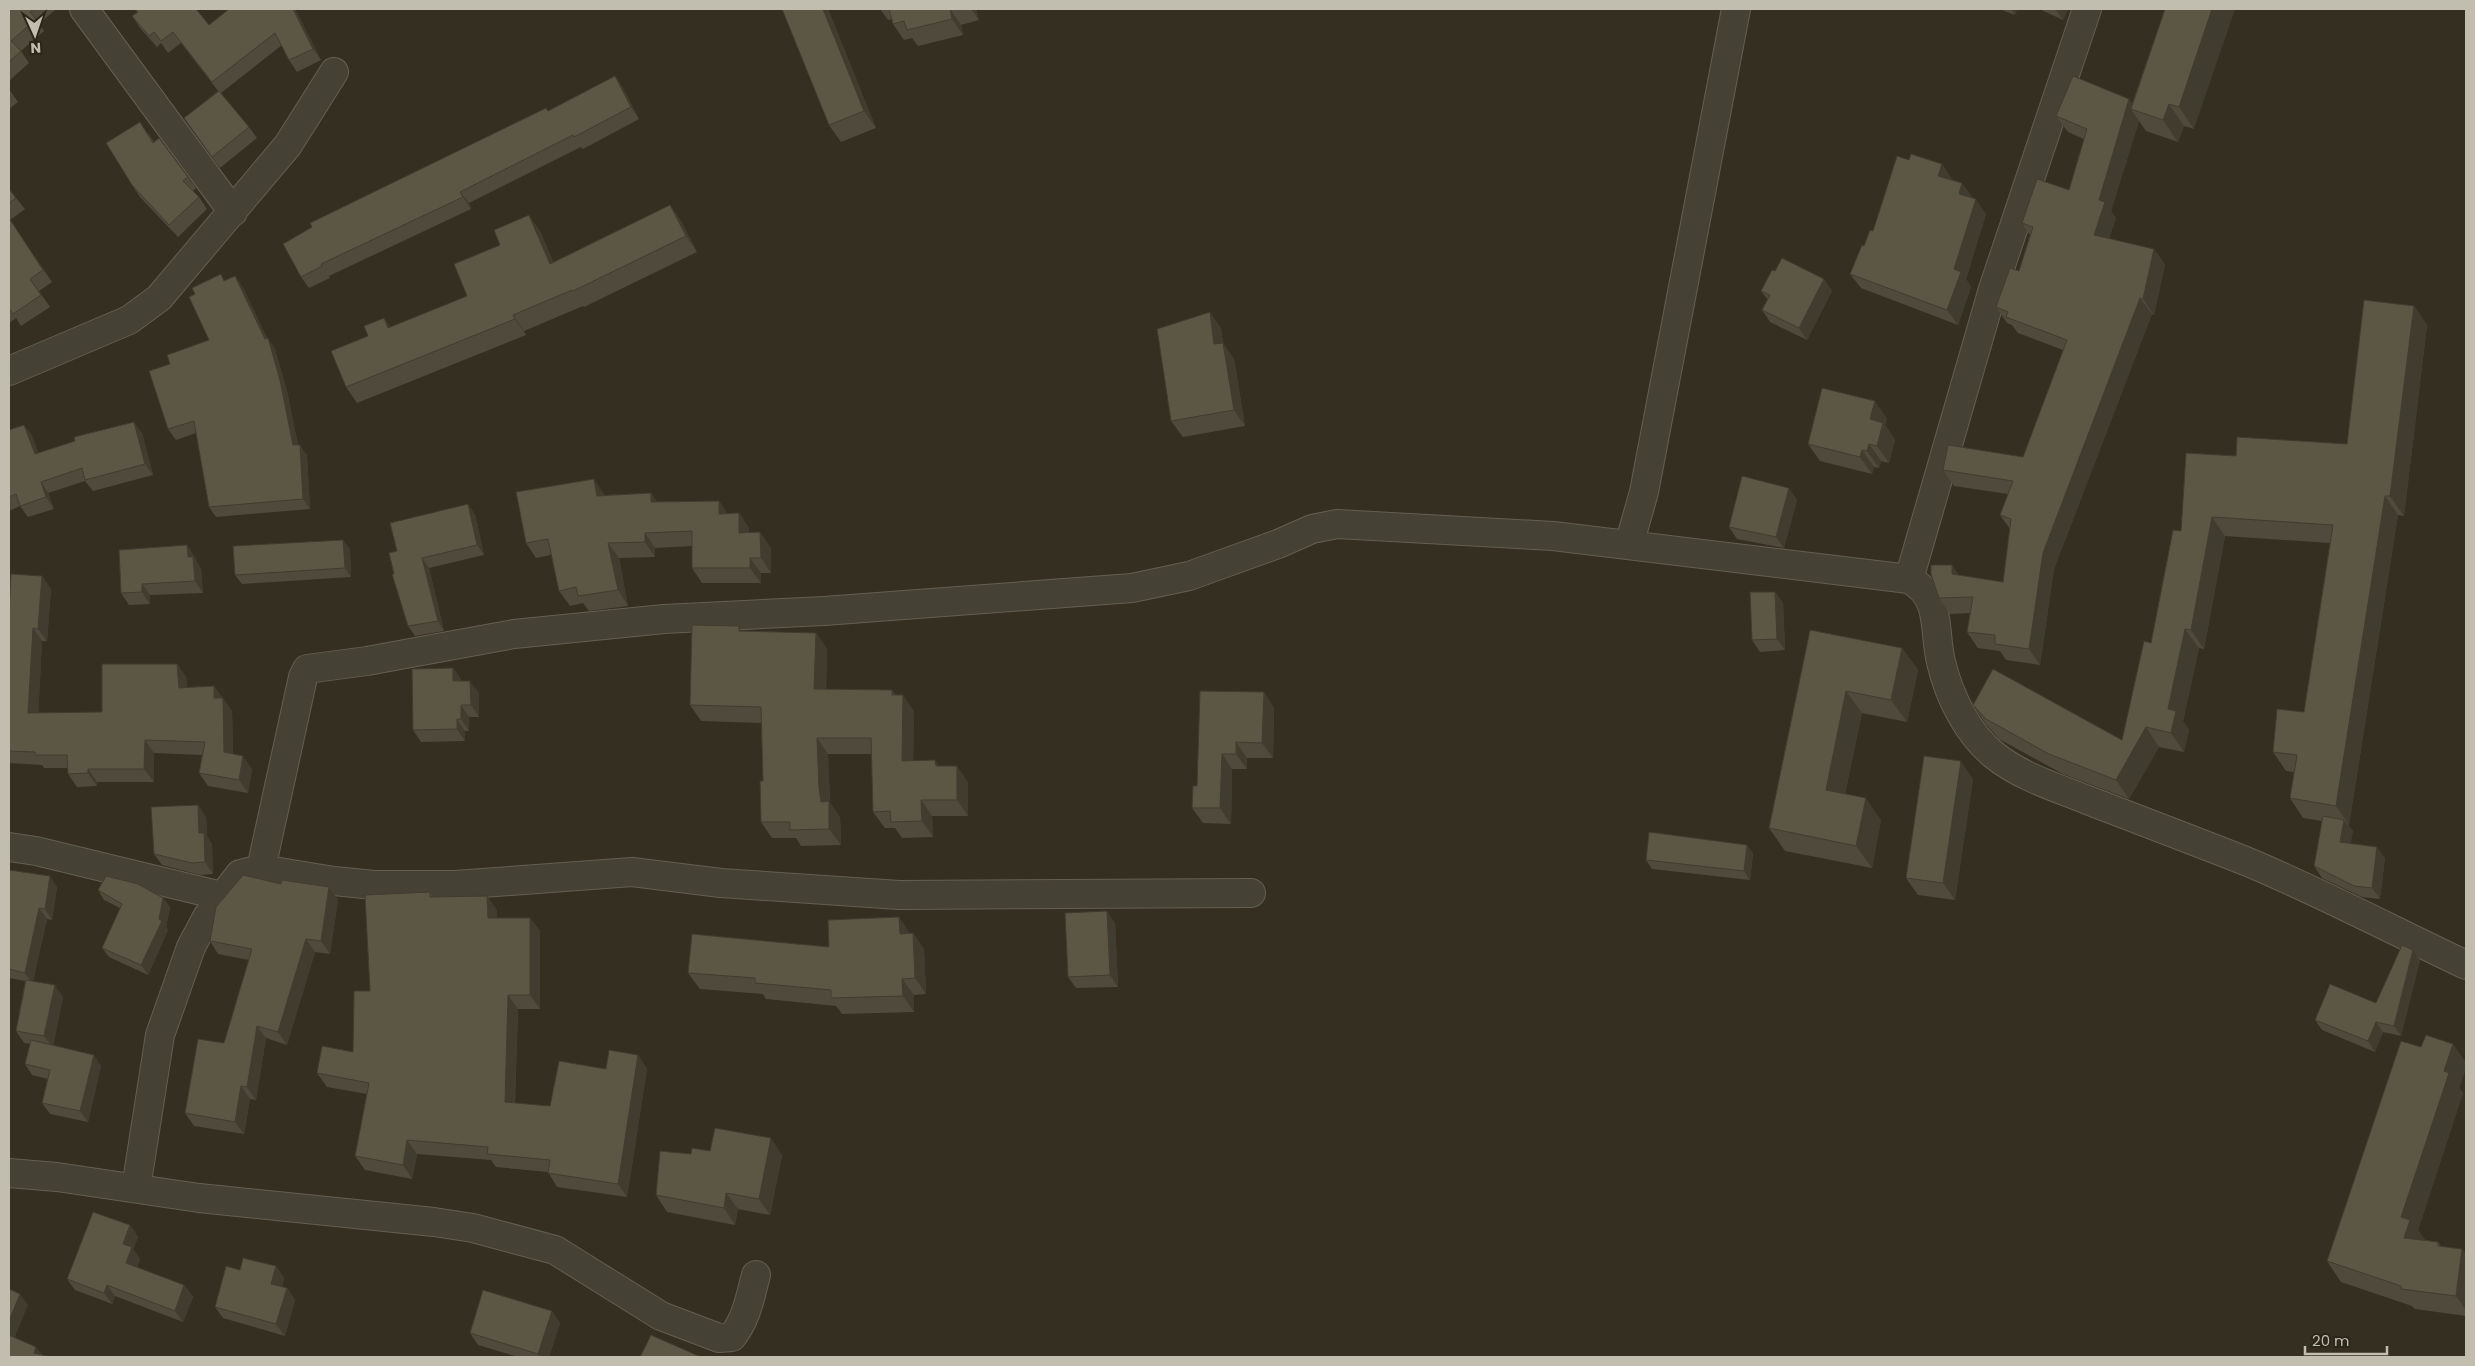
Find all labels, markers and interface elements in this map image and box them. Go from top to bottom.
north arrow [10,10,60,60]
text: N [30,38,41,58]
scale bar [2305,1324,2388,1356]
text: 20 m [2312,1330,2350,1351]

